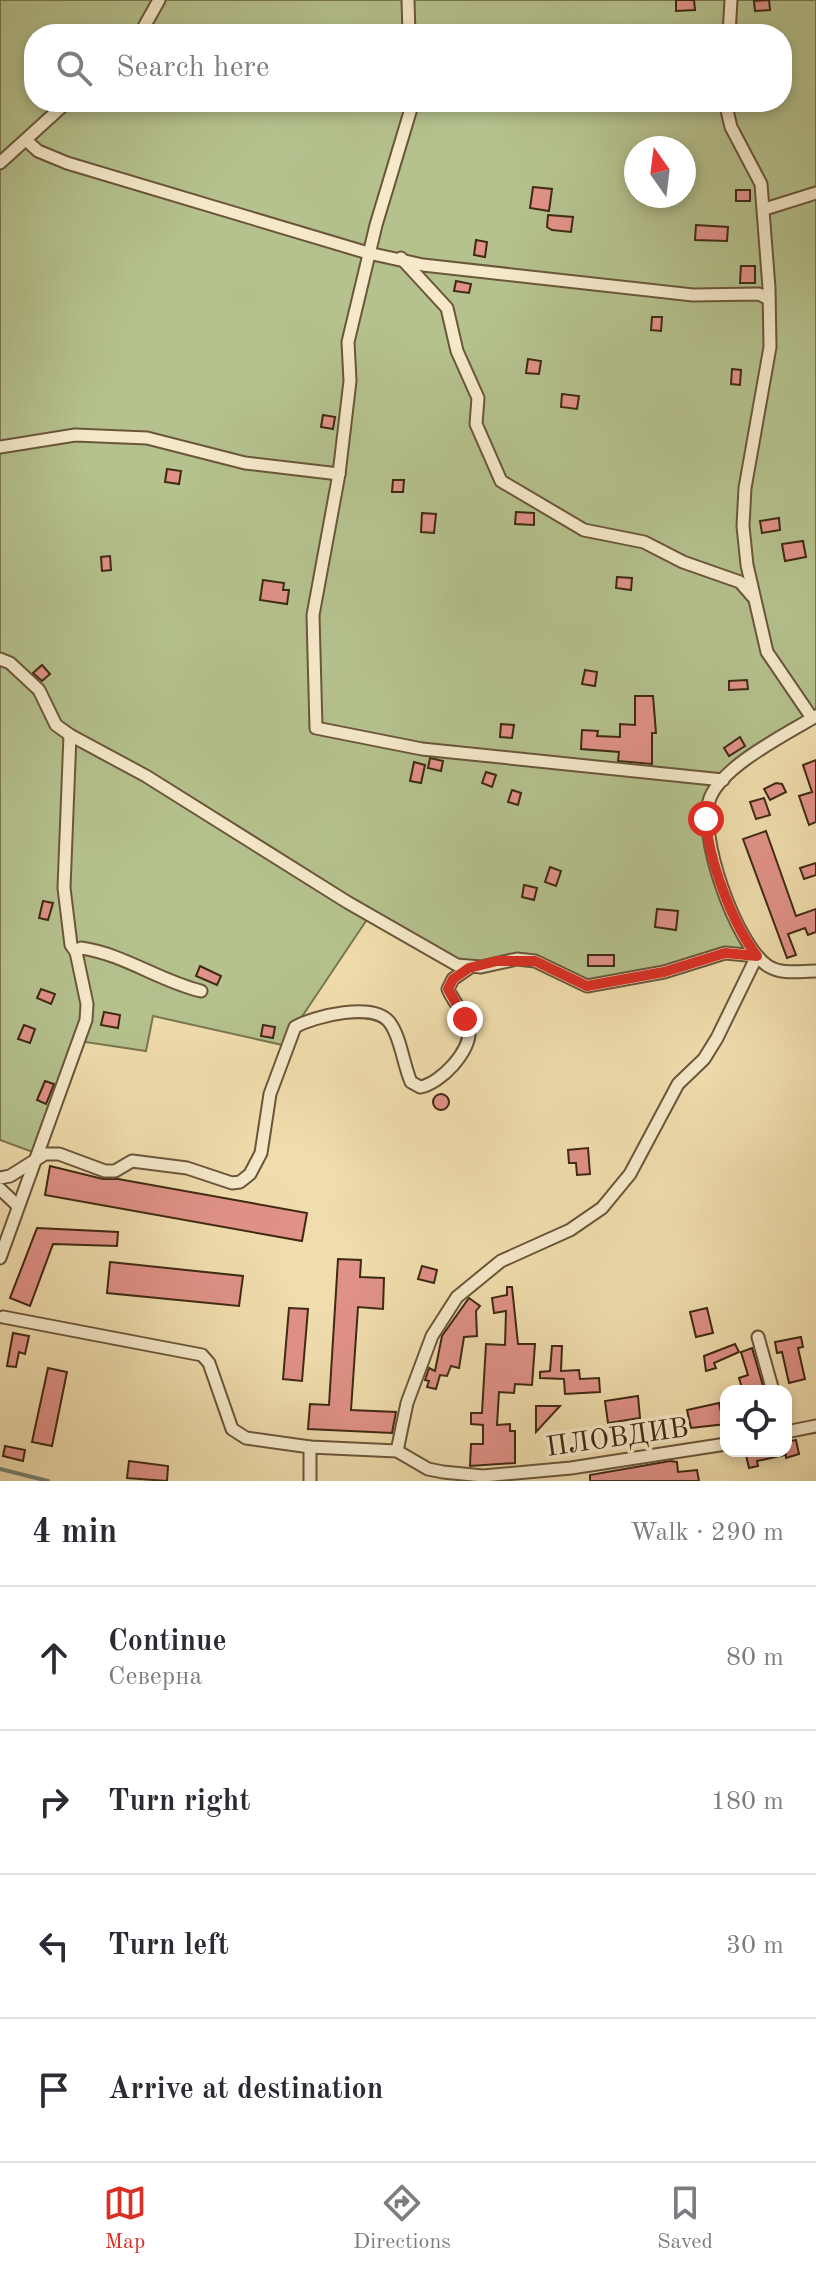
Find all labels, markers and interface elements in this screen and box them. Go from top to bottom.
search box [24,24,792,112]
icon: search [52,46,96,90]
text: Search here [116,53,270,83]
north arrow [624,136,696,208]
route start [688,801,724,837]
route end [447,1001,483,1037]
map controls [720,1385,792,1457]
button: locate [720,1385,792,1457]
street label: ПЛОВДИВ [544,1415,691,1463]
text: 4 min [32,1516,117,1550]
text: Walk · 290 m [630,1520,784,1546]
text: Continue [108,1627,227,1657]
icon: ahead [32,1636,76,1680]
text: 80 m [726,1645,784,1671]
text: Северна [108,1664,202,1690]
icon: right [32,1780,76,1824]
text: Turn right [108,1787,250,1817]
text: 180 m [711,1789,784,1815]
icon: left [32,1924,76,1968]
text: Turn left [108,1931,229,1961]
text: 30 m [726,1933,784,1959]
icon: arrive [32,2068,76,2112]
text: Arrive at destination [108,2075,383,2105]
tab: Map [103,2181,147,2256]
tab: Directions [353,2181,451,2256]
tab: Saved [657,2181,713,2256]

